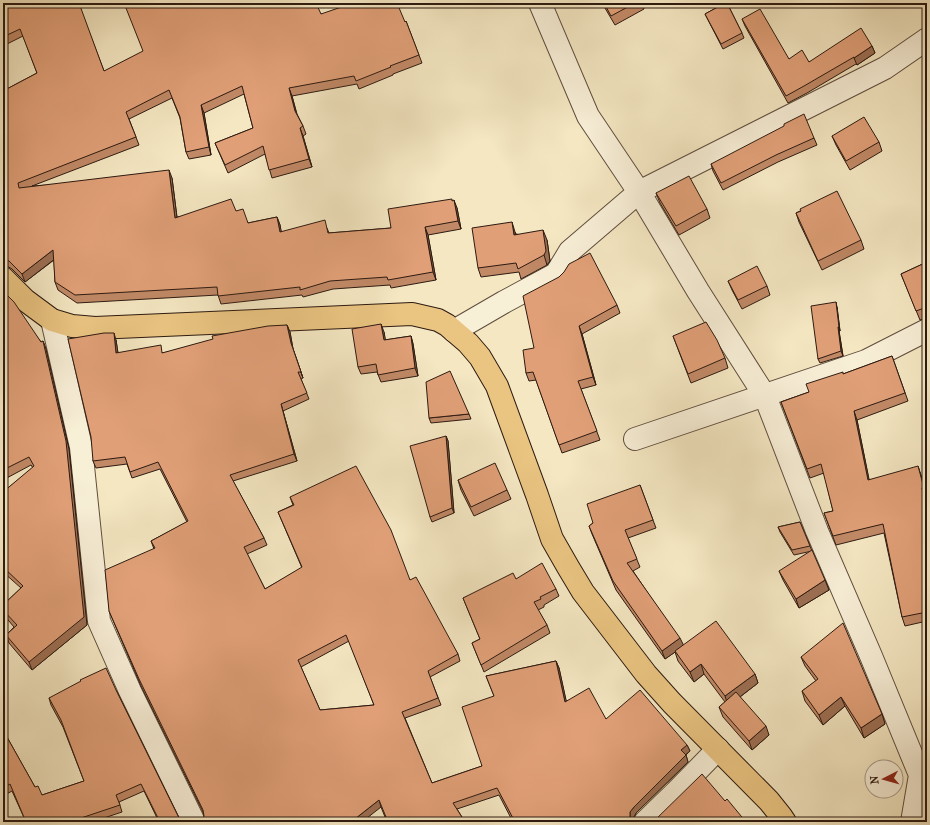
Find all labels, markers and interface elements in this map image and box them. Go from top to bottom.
north arrow [864,759,904,799]
text: N [868,775,881,785]

